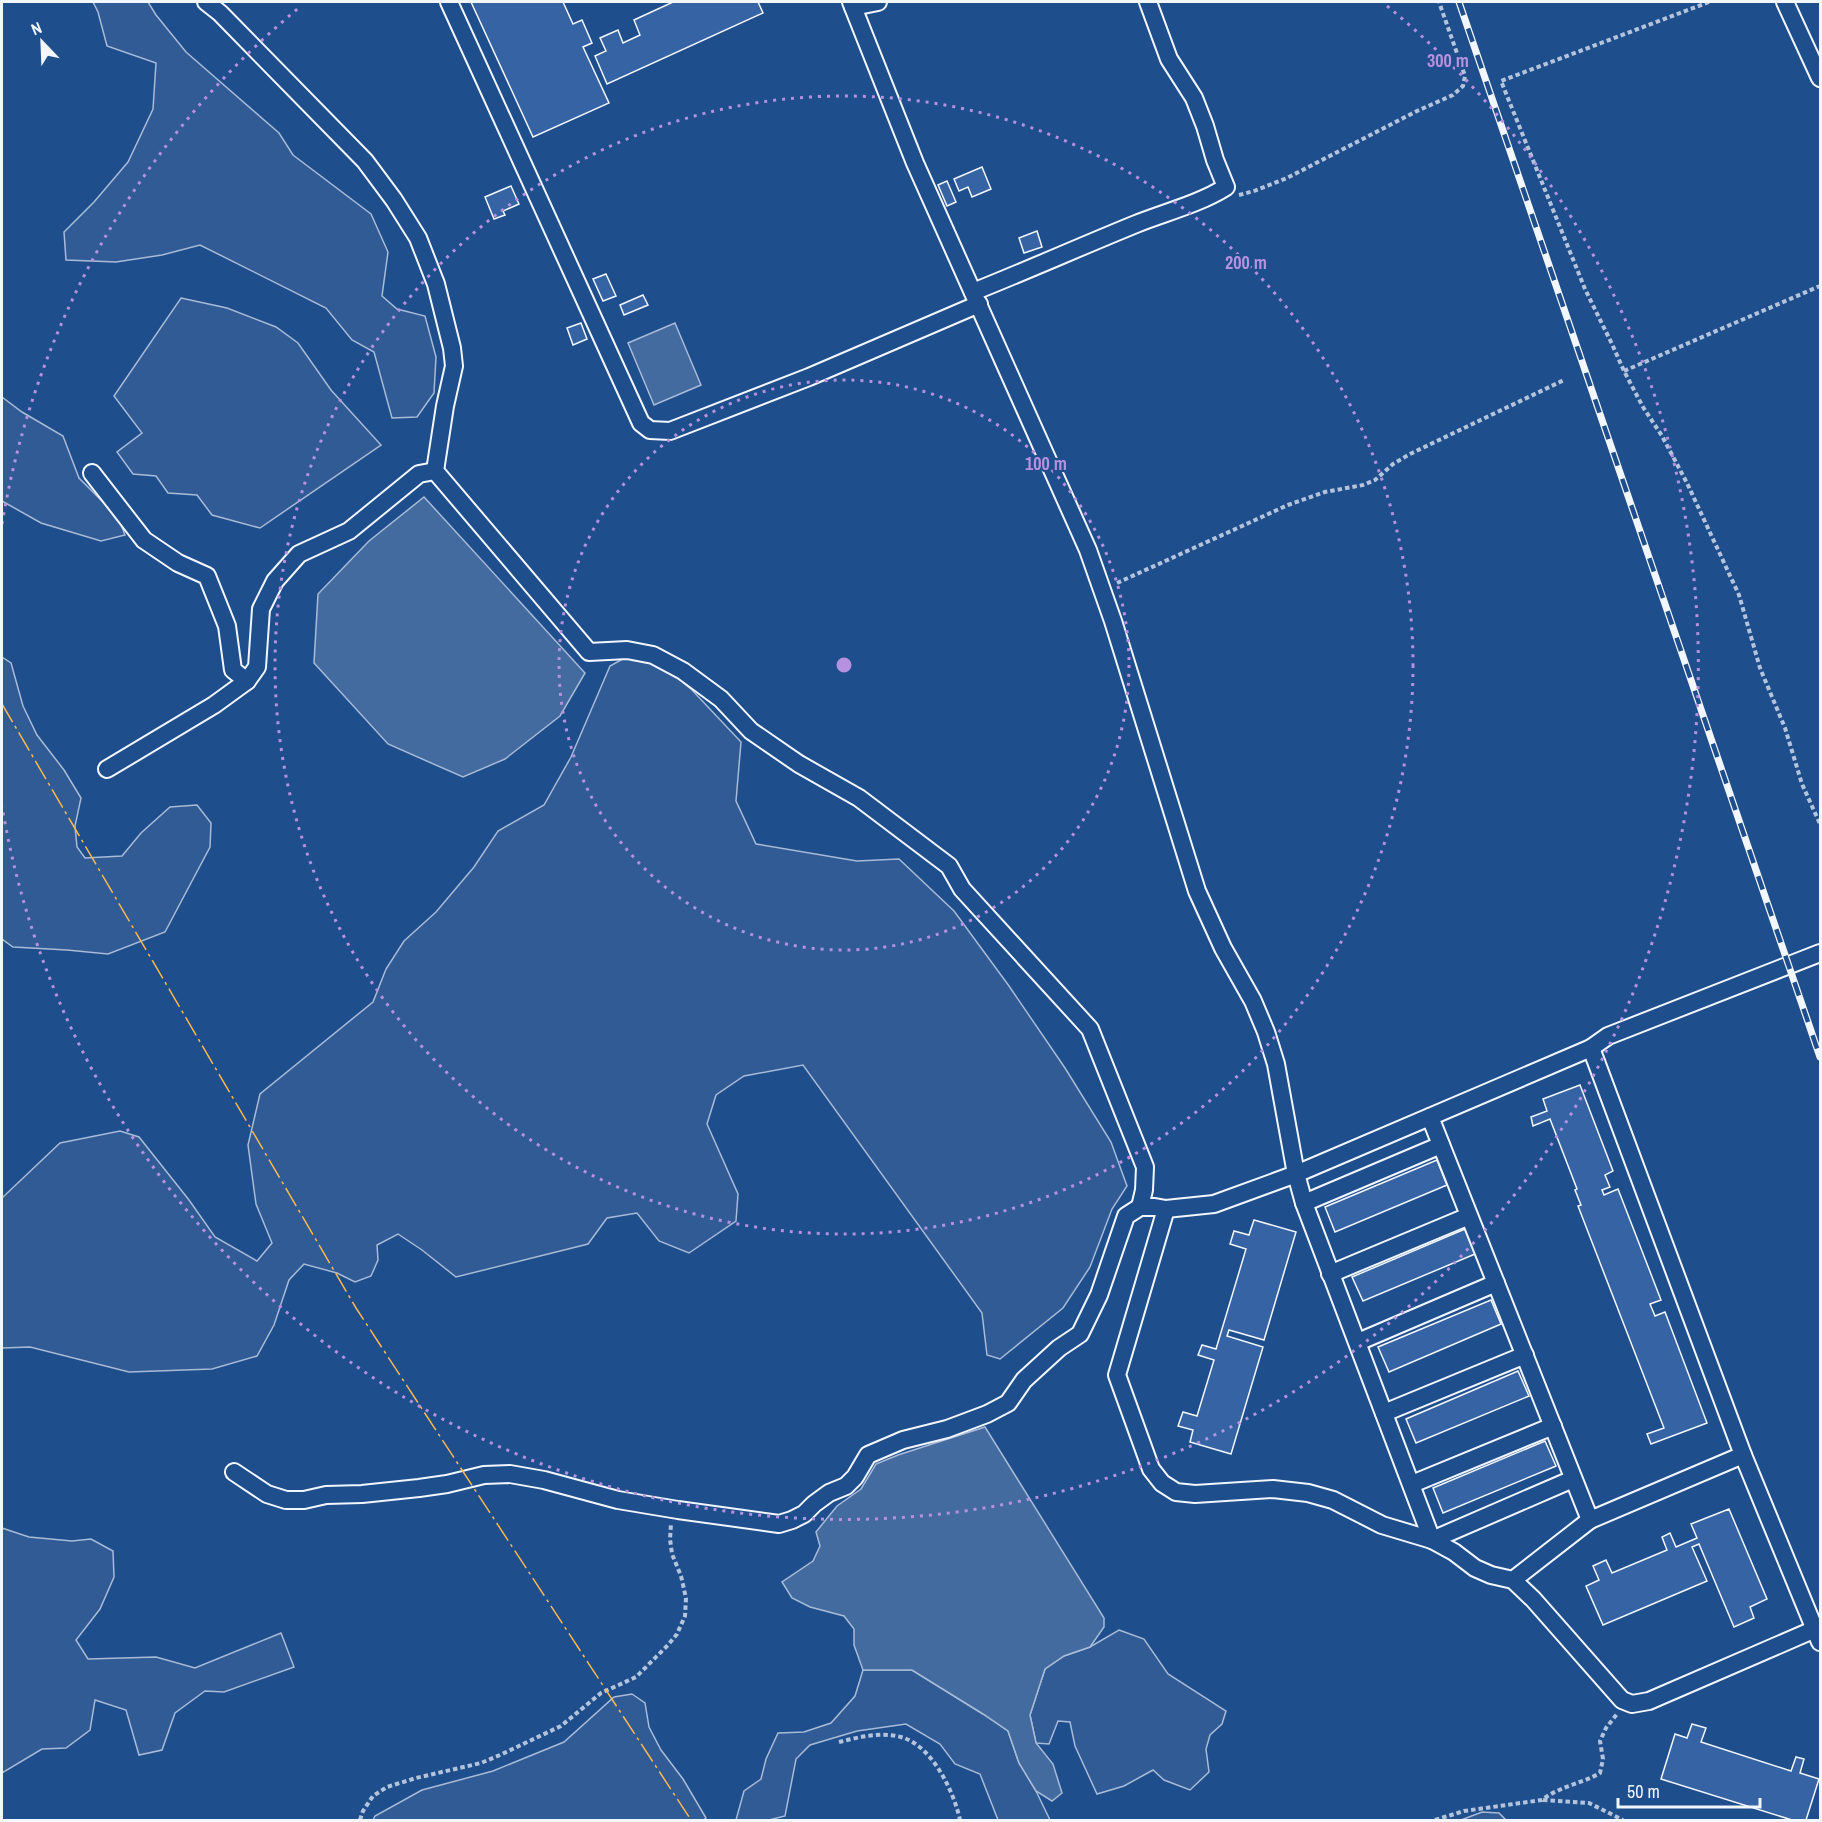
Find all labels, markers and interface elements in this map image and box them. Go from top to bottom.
north arrow [12,12,72,72]
text: N [27,16,45,40]
text: 300 m [1427,48,1469,73]
text: 200 m [1225,250,1267,275]
text: 100 m [1025,451,1067,476]
centre of rings [834,655,854,675]
scale bar [1618,1771,1760,1809]
text: 50 m [1627,1779,1660,1804]

